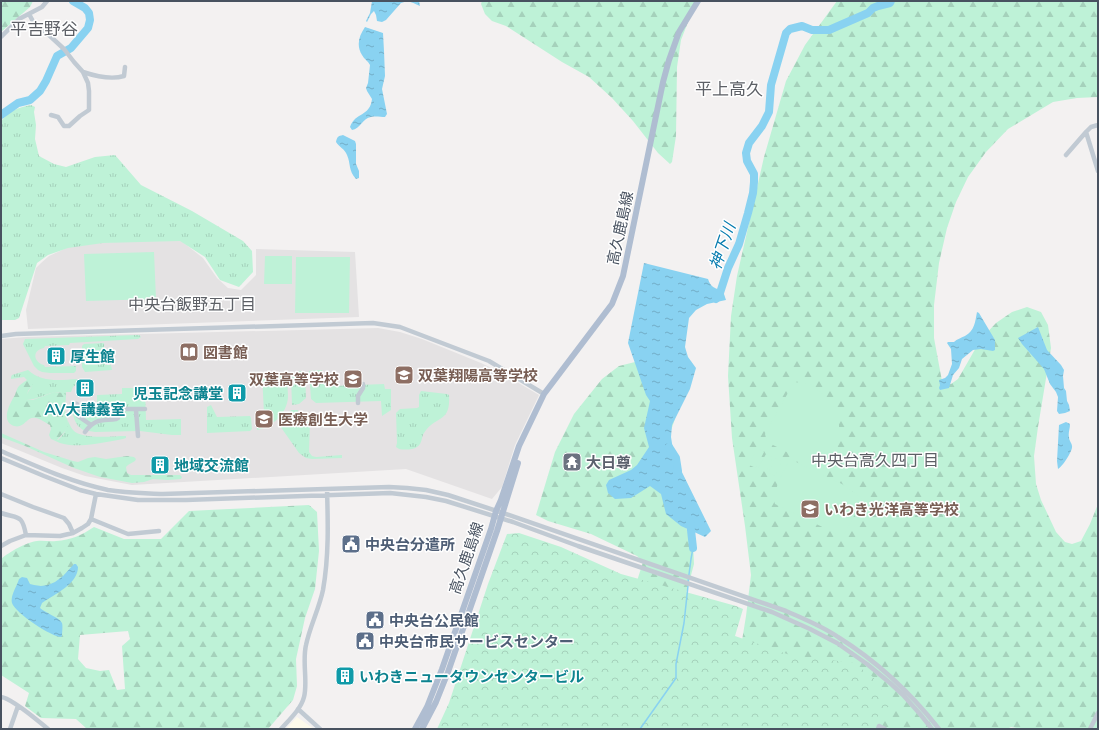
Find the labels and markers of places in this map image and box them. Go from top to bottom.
library icon: 図書館 [178,341,200,363]
place label: 図書館 [203,343,248,362]
building icon: 厚生館 [45,345,67,367]
place label: 厚生館 [70,347,115,366]
school or university icon: 双葉翔陽高等学校 [393,364,415,386]
place label: 双葉翔陽高等学校 [418,366,538,385]
school or university icon: 双葉高等学校 [342,368,364,390]
place label: 双葉高等学校 [249,370,339,389]
building icon: AV大講義室 [74,377,96,399]
building icon: 児玉記念講堂 [226,382,248,404]
place label: 児玉記念講堂 [133,384,223,403]
place label: AV大講義室 [44,400,126,419]
school or university icon: 医療創生大学 [253,408,275,430]
place label: 医療創生大学 [278,410,368,429]
temple icon: 大日尊 [561,451,583,473]
place label: 大日尊 [586,453,631,472]
building icon: 地域交流館 [149,454,171,476]
place label: 地域交流館 [174,456,249,475]
school or university icon: いわき光洋高等学校 [799,498,821,520]
place label: いわき光洋高等学校 [824,500,959,519]
public building icon: 中央台分遣所 [340,533,362,555]
place label: 中央台分遣所 [365,535,455,554]
public building icon: 中央台公民館 [364,609,386,631]
place label: 中央台公民館 [389,611,479,630]
public building icon: 中央台市民サービスセンター [354,630,376,652]
place label: 中央台市民サービスセンター [379,632,574,651]
building icon: いわきニュータウンセンタービル [334,665,356,687]
place label: いわきニュータウンセンタービル [359,667,584,686]

